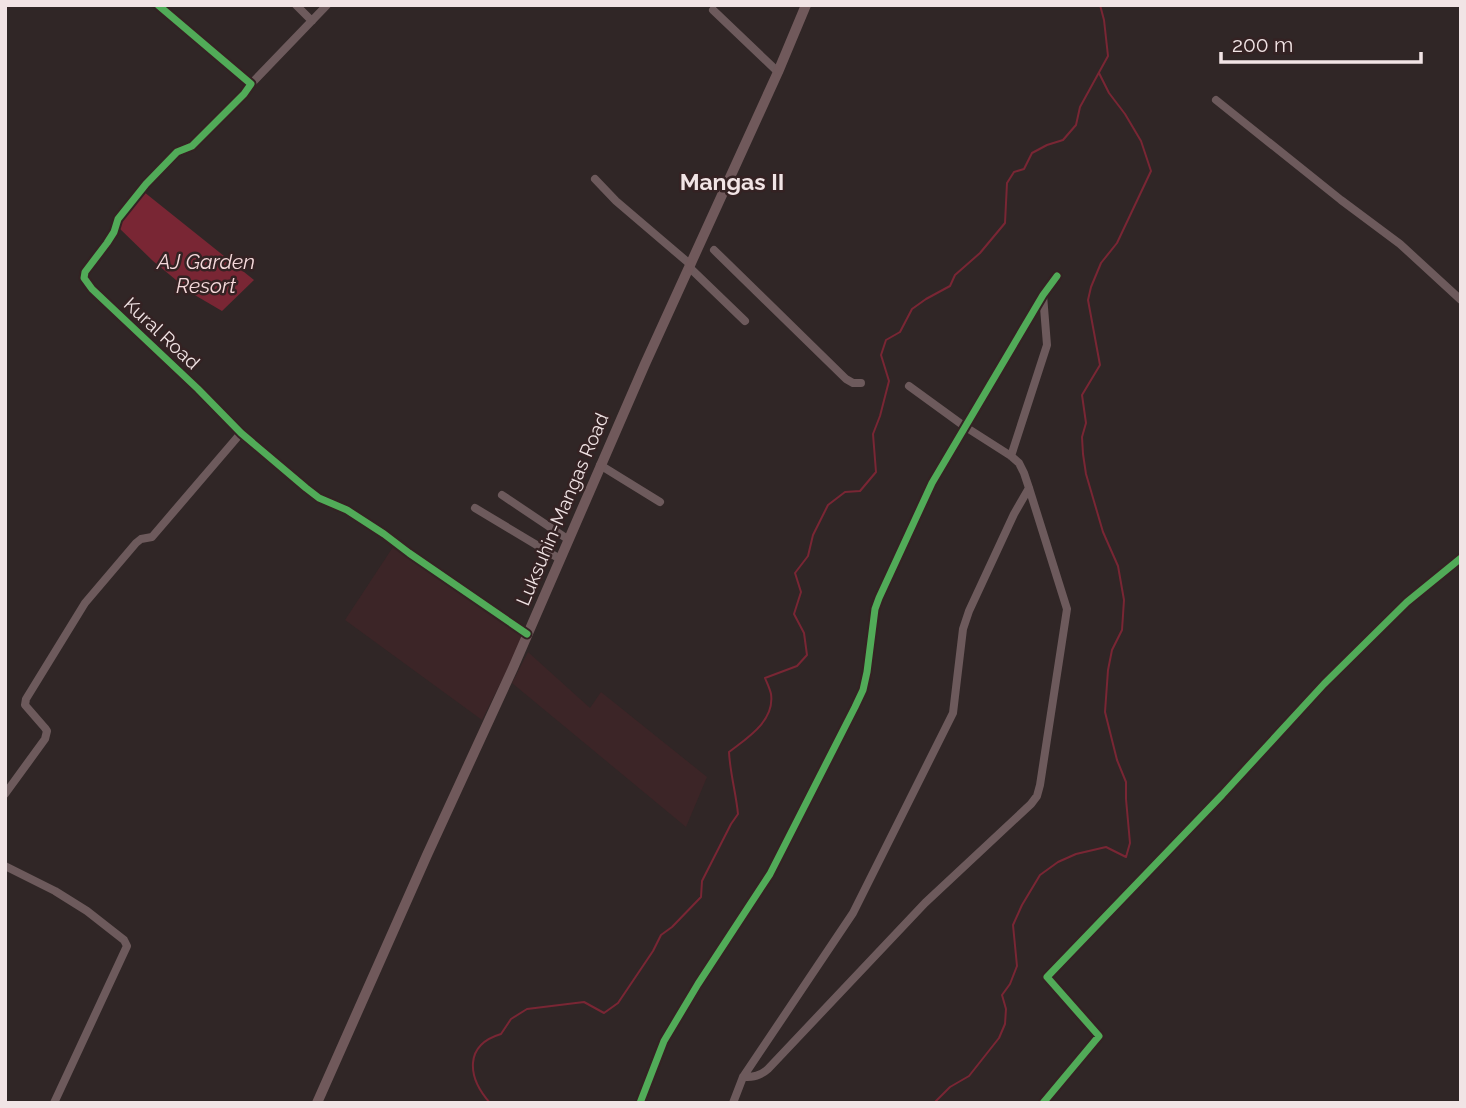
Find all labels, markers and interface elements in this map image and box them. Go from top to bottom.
scale bar [1221,21,1420,65]
text: 200 m [1232,32,1293,57]
district label: Mangas II [680,168,784,195]
water label: AJ Garden Resort [156,249,255,298]
street label: Kural Road [120,293,204,373]
street label: Luksuhin-Mangas Road [511,409,613,609]

